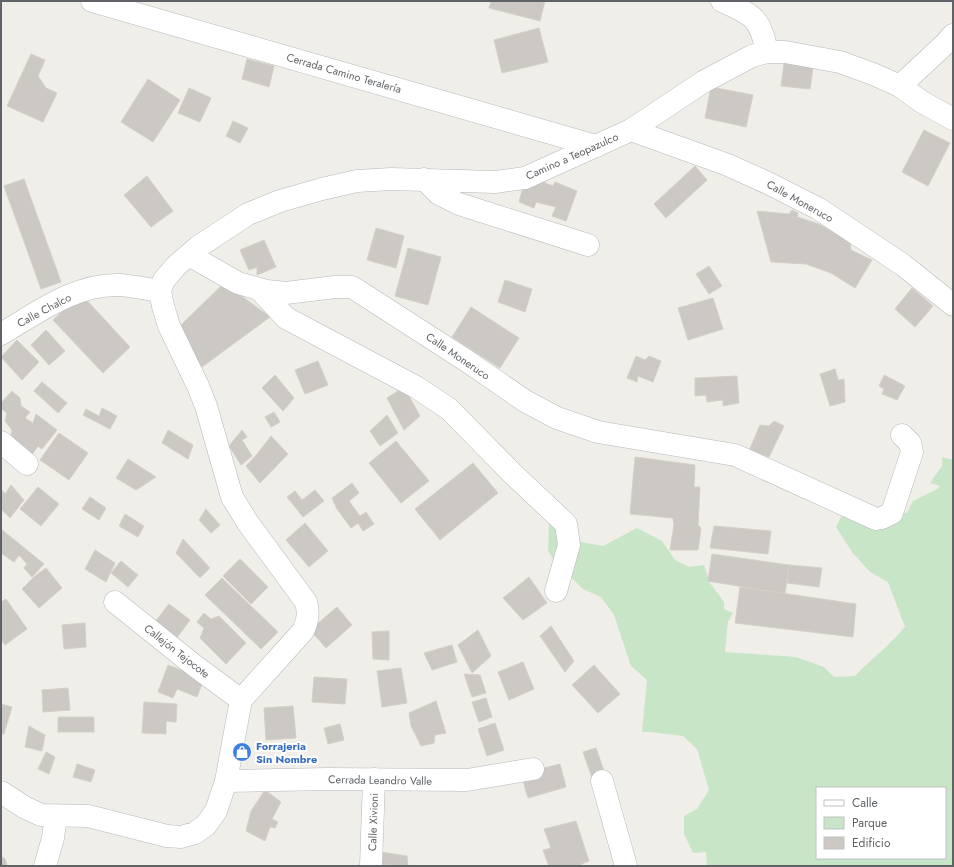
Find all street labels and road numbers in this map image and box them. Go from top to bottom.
street label: Cerrada Camino Teralería [285,49,403,97]
street label: Camino a Teopazulco [523,128,621,184]
street label: Calle Moneruco [764,176,836,226]
street label: Calle Chalco [14,289,74,331]
street label: Calle Moneruco [423,329,493,383]
street label: Callejón Tejocote [141,620,213,682]
street label: Cerrada Leandro Valle [328,771,432,789]
street label: Calle Xivioni [364,793,382,851]

